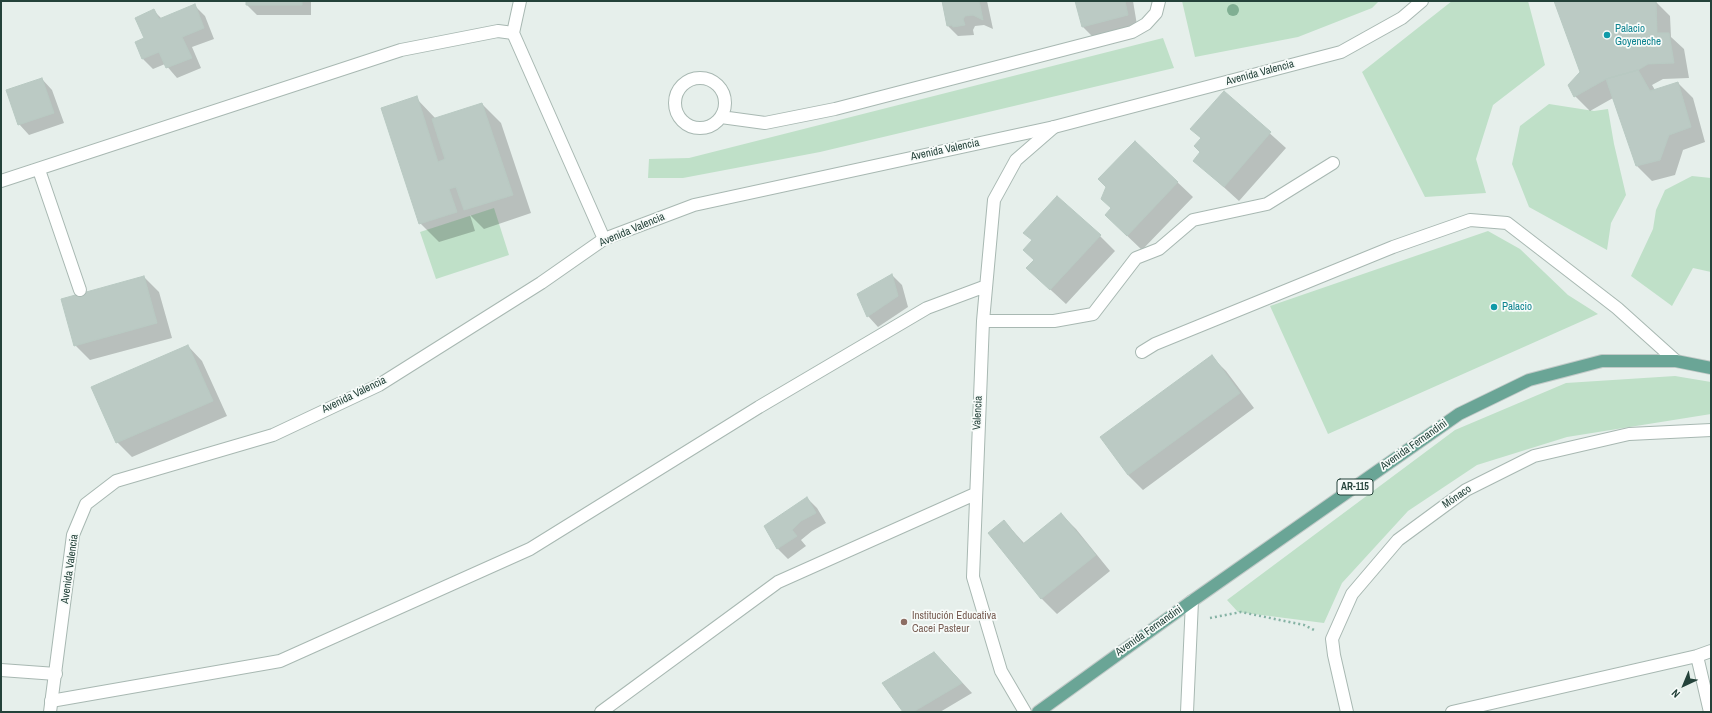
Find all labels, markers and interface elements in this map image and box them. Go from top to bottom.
place label: Palacio Goyeneche [1615,22,1661,48]
marker: Palacio Goyeneche [1602,30,1612,40]
street label: Avenida Valencia [1225,58,1295,88]
street label: Avenida Valencia [909,136,981,164]
street label: Avenida Valencia [597,210,667,250]
place label: Palacio [1502,300,1532,314]
marker: Palacio [1489,302,1499,312]
street label: Avenida Valencia [320,374,388,416]
street label: Valencia [971,395,985,431]
street label: Avenida Fernandini [1378,417,1450,473]
road number: AR-115 [1337,479,1373,495]
street label: Mónaco [1440,483,1474,511]
street label: Avenida Valencia [59,533,81,605]
street label: Avenida Fernandini [1113,603,1185,659]
place label: Institución Educativa Cacei Pasteur [912,609,996,635]
marker: Institución Educativa Cacei Pasteur [899,617,909,627]
north arrow [1664,665,1704,705]
text: N [1668,686,1683,701]

